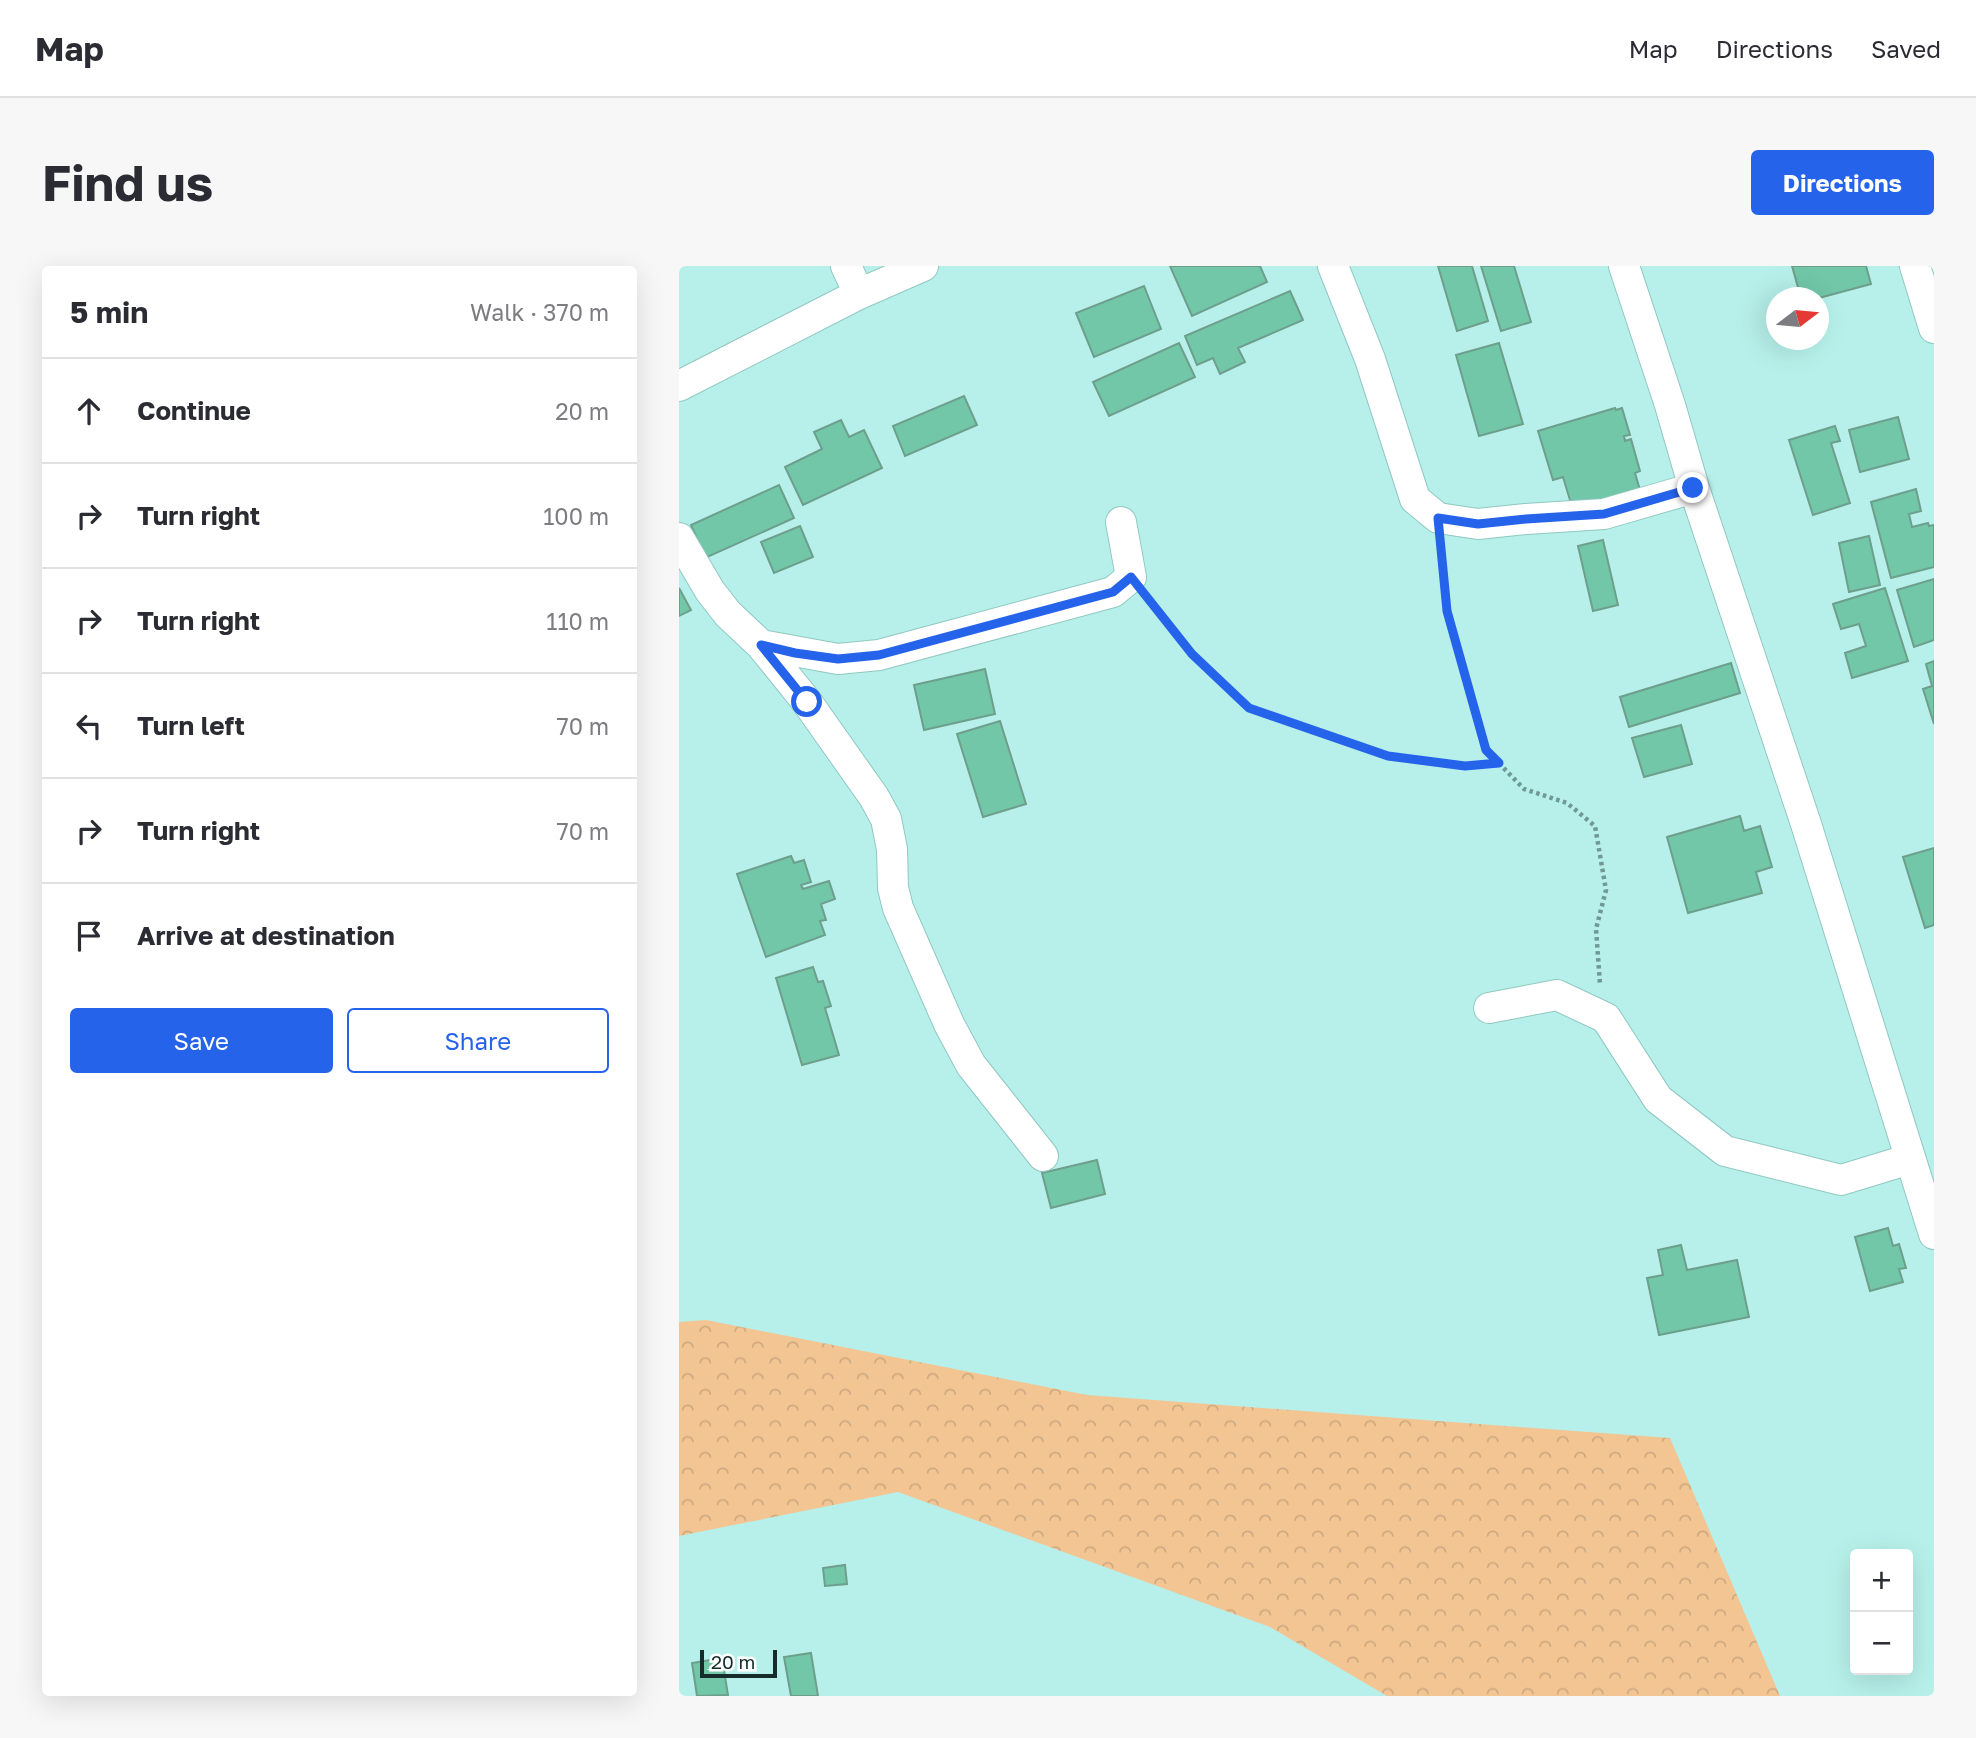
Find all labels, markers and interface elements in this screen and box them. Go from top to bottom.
text: Map [35,29,104,68]
text: Map [1629,34,1678,63]
text: Directions [1716,34,1833,63]
text: Saved [1871,34,1941,63]
button: Directions [1751,150,1934,215]
text: Find us [42,153,213,212]
north arrow [1766,287,1829,350]
text: 5 min [70,294,148,330]
text: Walk · 370 m [470,298,609,326]
icon: ahead [70,392,108,430]
text: Continue [137,395,251,426]
text: 20 m [555,397,609,425]
route end [1677,472,1708,503]
icon: right [70,497,108,535]
text: Turn right [137,500,260,531]
text: 100 m [543,502,609,530]
icon: right [70,602,108,640]
text: Turn right [137,605,260,636]
text: 110 m [546,607,609,635]
route start [791,686,822,717]
icon: left [70,707,108,745]
text: Turn left [137,710,245,741]
text: 70 m [556,712,609,740]
icon: right [70,812,108,850]
text: Turn right [137,815,260,846]
text: 70 m [556,817,609,845]
icon: arrive [70,917,108,955]
text: Arrive at destination [137,920,395,951]
button: Save [70,1008,333,1073]
button: Share [347,1008,609,1073]
map controls [1850,1549,1913,1675]
button: + [1850,1549,1913,1612]
button: − [1850,1612,1913,1675]
scale bar [700,1647,777,1679]
text: 20 m [711,1650,755,1673]

